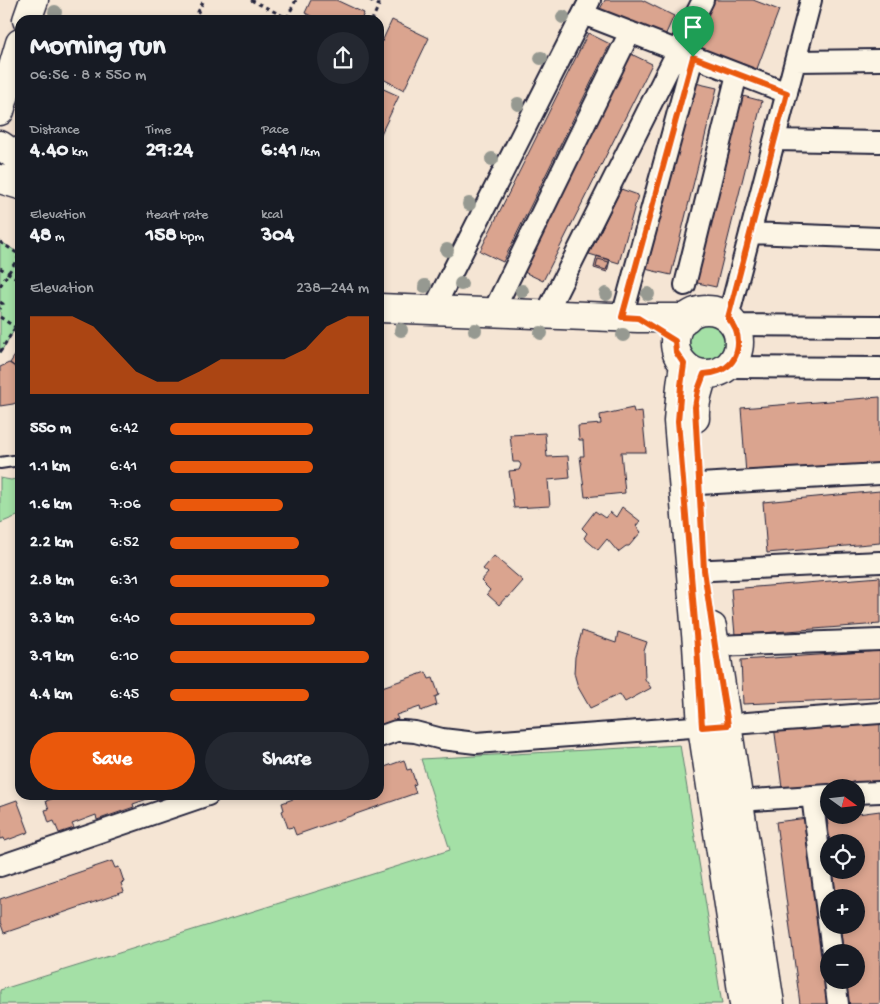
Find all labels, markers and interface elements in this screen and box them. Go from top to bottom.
pin [672,6,714,57]
icon: arrive [679,13,707,41]
text: Morning run [30,31,165,64]
button: share [317,32,369,84]
text: 06:56 · 8 × 550 m [30,67,146,86]
text: Distance [30,122,79,139]
text: Time [146,122,171,139]
text: Pace [261,122,289,139]
text: 4.40 [30,139,68,164]
text: 29:24 [146,139,193,164]
text: 6:41 [261,139,297,164]
text: km [68,144,88,161]
text: /km [297,144,320,161]
text: Elevation [30,207,86,224]
text: Heart rate [146,207,208,224]
text: kcal [261,207,283,224]
text: 48 [30,224,51,249]
text: 158 [146,224,177,249]
text: 304 [261,224,294,249]
text: m [51,229,65,246]
text: bpm [177,229,204,246]
text: Elevation [30,280,94,299]
text: 238–244 m [296,280,369,299]
text: 550 m [30,420,71,439]
text: 6:42 [110,420,139,439]
text: 1.1 km [30,458,70,477]
text: 6:41 [110,458,137,477]
text: 1.6 km [30,496,72,515]
text: 7:06 [110,496,141,515]
text: 2.2 km [30,534,73,553]
text: 6:52 [110,534,139,553]
text: 2.8 km [30,572,74,591]
text: 6:31 [110,572,138,591]
text: 3.3 km [30,610,74,629]
text: 6:40 [110,610,140,629]
text: 3.9 km [30,648,74,667]
text: 6:10 [110,648,139,667]
text: 4.4 km [30,686,72,705]
text: 6:45 [110,686,139,705]
button: Save [30,732,195,790]
button: Share [205,732,369,790]
north arrow [820,779,865,824]
map controls [820,779,865,989]
button: locate [820,834,865,879]
button: + [820,889,865,934]
button: − [820,944,865,989]

